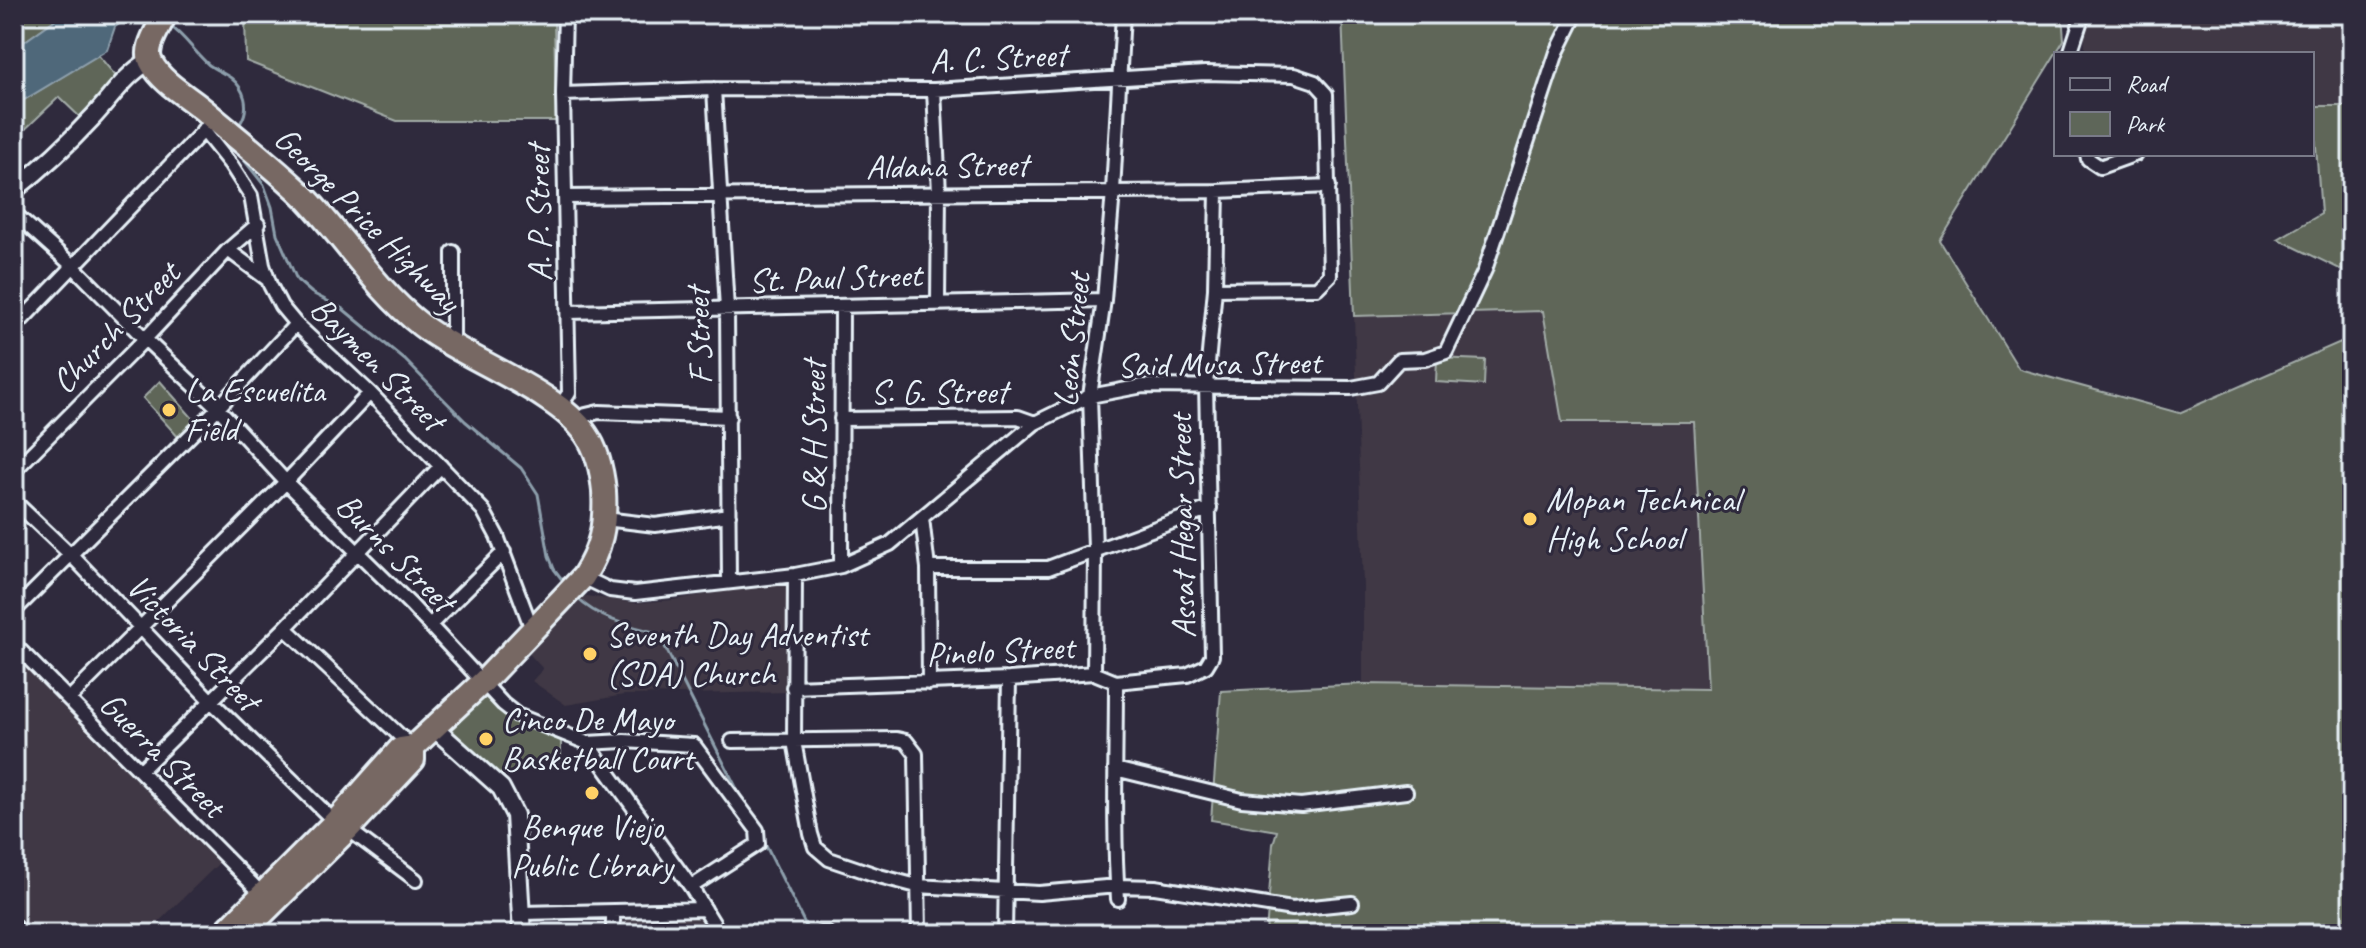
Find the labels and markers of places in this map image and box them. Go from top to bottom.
place label: La Escuelita Field [185,369,327,451]
marker: La Escuelita Field [160,401,178,419]
place label: Mopan Technical High School [1546,478,1746,560]
marker: Mopan Technical High School [1521,510,1539,528]
place label: Seventh Day Adventist (SDA) Church [606,613,871,695]
marker: Seventh Day Adventist (SDA) Church [581,645,599,663]
place label: Cinco De Mayo Basketball Court [502,698,697,780]
marker: Cinco De Mayo Basketball Court [477,730,495,748]
marker: Benque Viejo Public Library [583,784,601,802]
place label: Benque Viejo Public Library [511,805,675,887]

